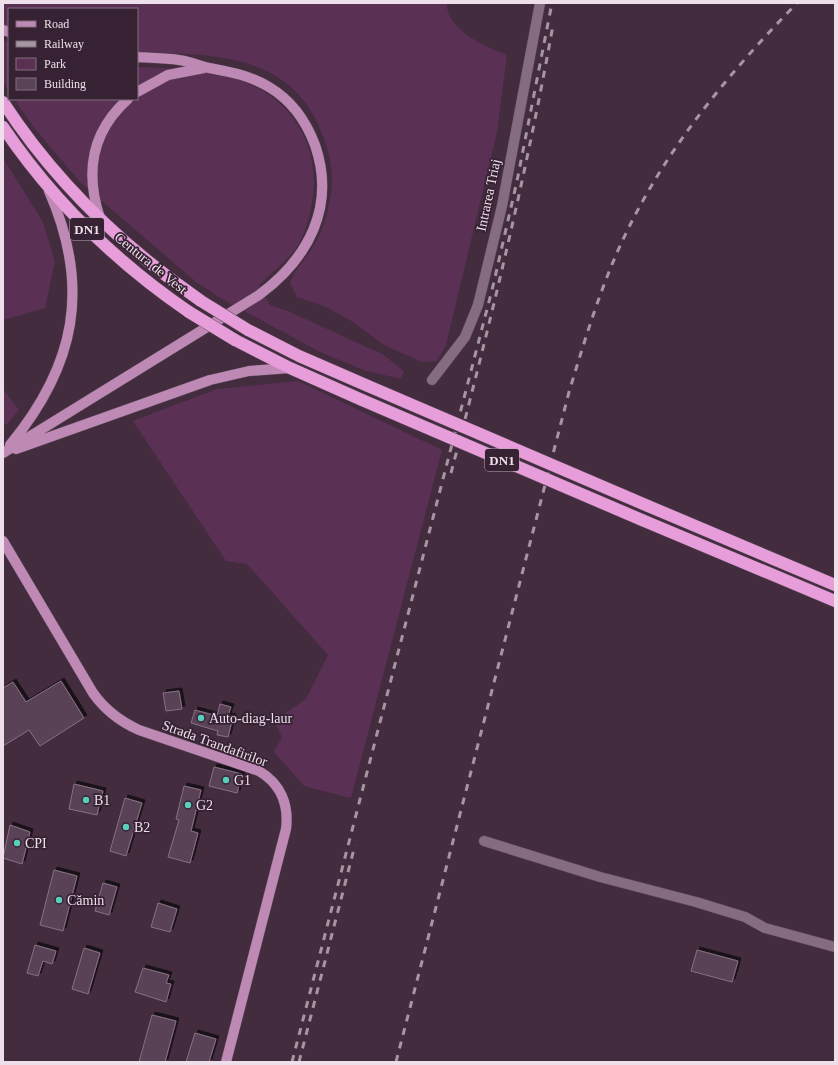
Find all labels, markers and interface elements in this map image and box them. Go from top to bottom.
legend [8,8,138,100]
text: Road [44,17,69,31]
text: Railway [44,37,84,51]
text: Park [44,57,66,71]
text: Building [44,77,86,91]
street label: Intrarea Triaj [474,158,503,233]
road number: DN1 [70,218,104,240]
street label: Centura de Vest [112,230,190,297]
road number: DN1 [485,449,519,471]
place label: Auto-diag-laur [209,711,293,726]
marker: Auto-diag-laur [196,713,206,723]
street label: Strada Trandafirilor [160,717,270,770]
place label: G1 [234,773,251,788]
marker: G1 [221,775,231,785]
place label: B1 [94,793,110,808]
marker: B1 [81,795,91,805]
place label: G2 [196,798,213,813]
marker: G2 [183,800,193,810]
place label: B2 [134,820,150,835]
marker: B2 [121,822,131,832]
place label: CPI [25,836,47,851]
marker: CPI [12,838,22,848]
place label: Cămin [67,893,104,908]
marker: Cămin [54,895,64,905]

